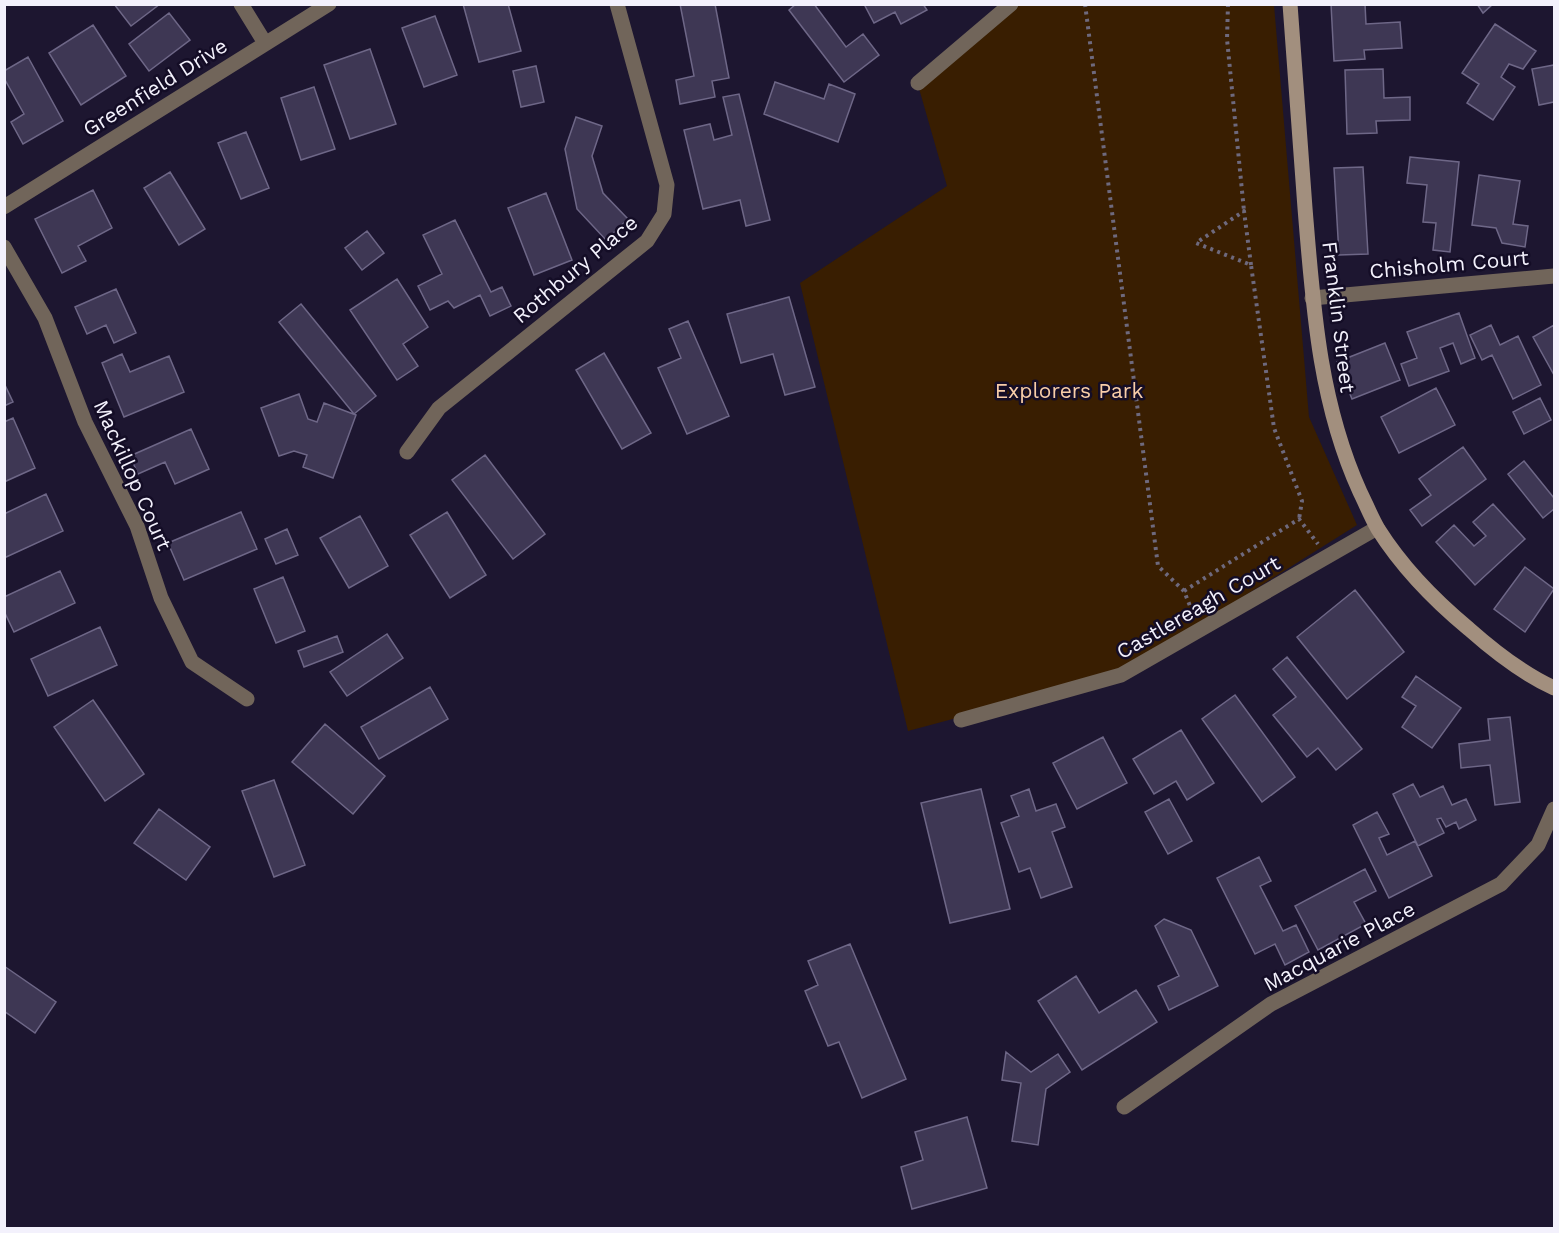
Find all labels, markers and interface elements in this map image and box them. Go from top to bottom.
street label: Greenfield Drive [78,33,232,141]
street label: Rothbury Place [508,210,642,328]
street label: Franklin Street [1317,240,1361,394]
street label: Chisholm Court [1368,245,1530,283]
park label: Explorers Park [995,378,1143,403]
street label: Mackillop Court [89,396,177,554]
street label: Castlereagh Court [1112,550,1285,664]
street label: Macquarie Place [1259,896,1419,996]

